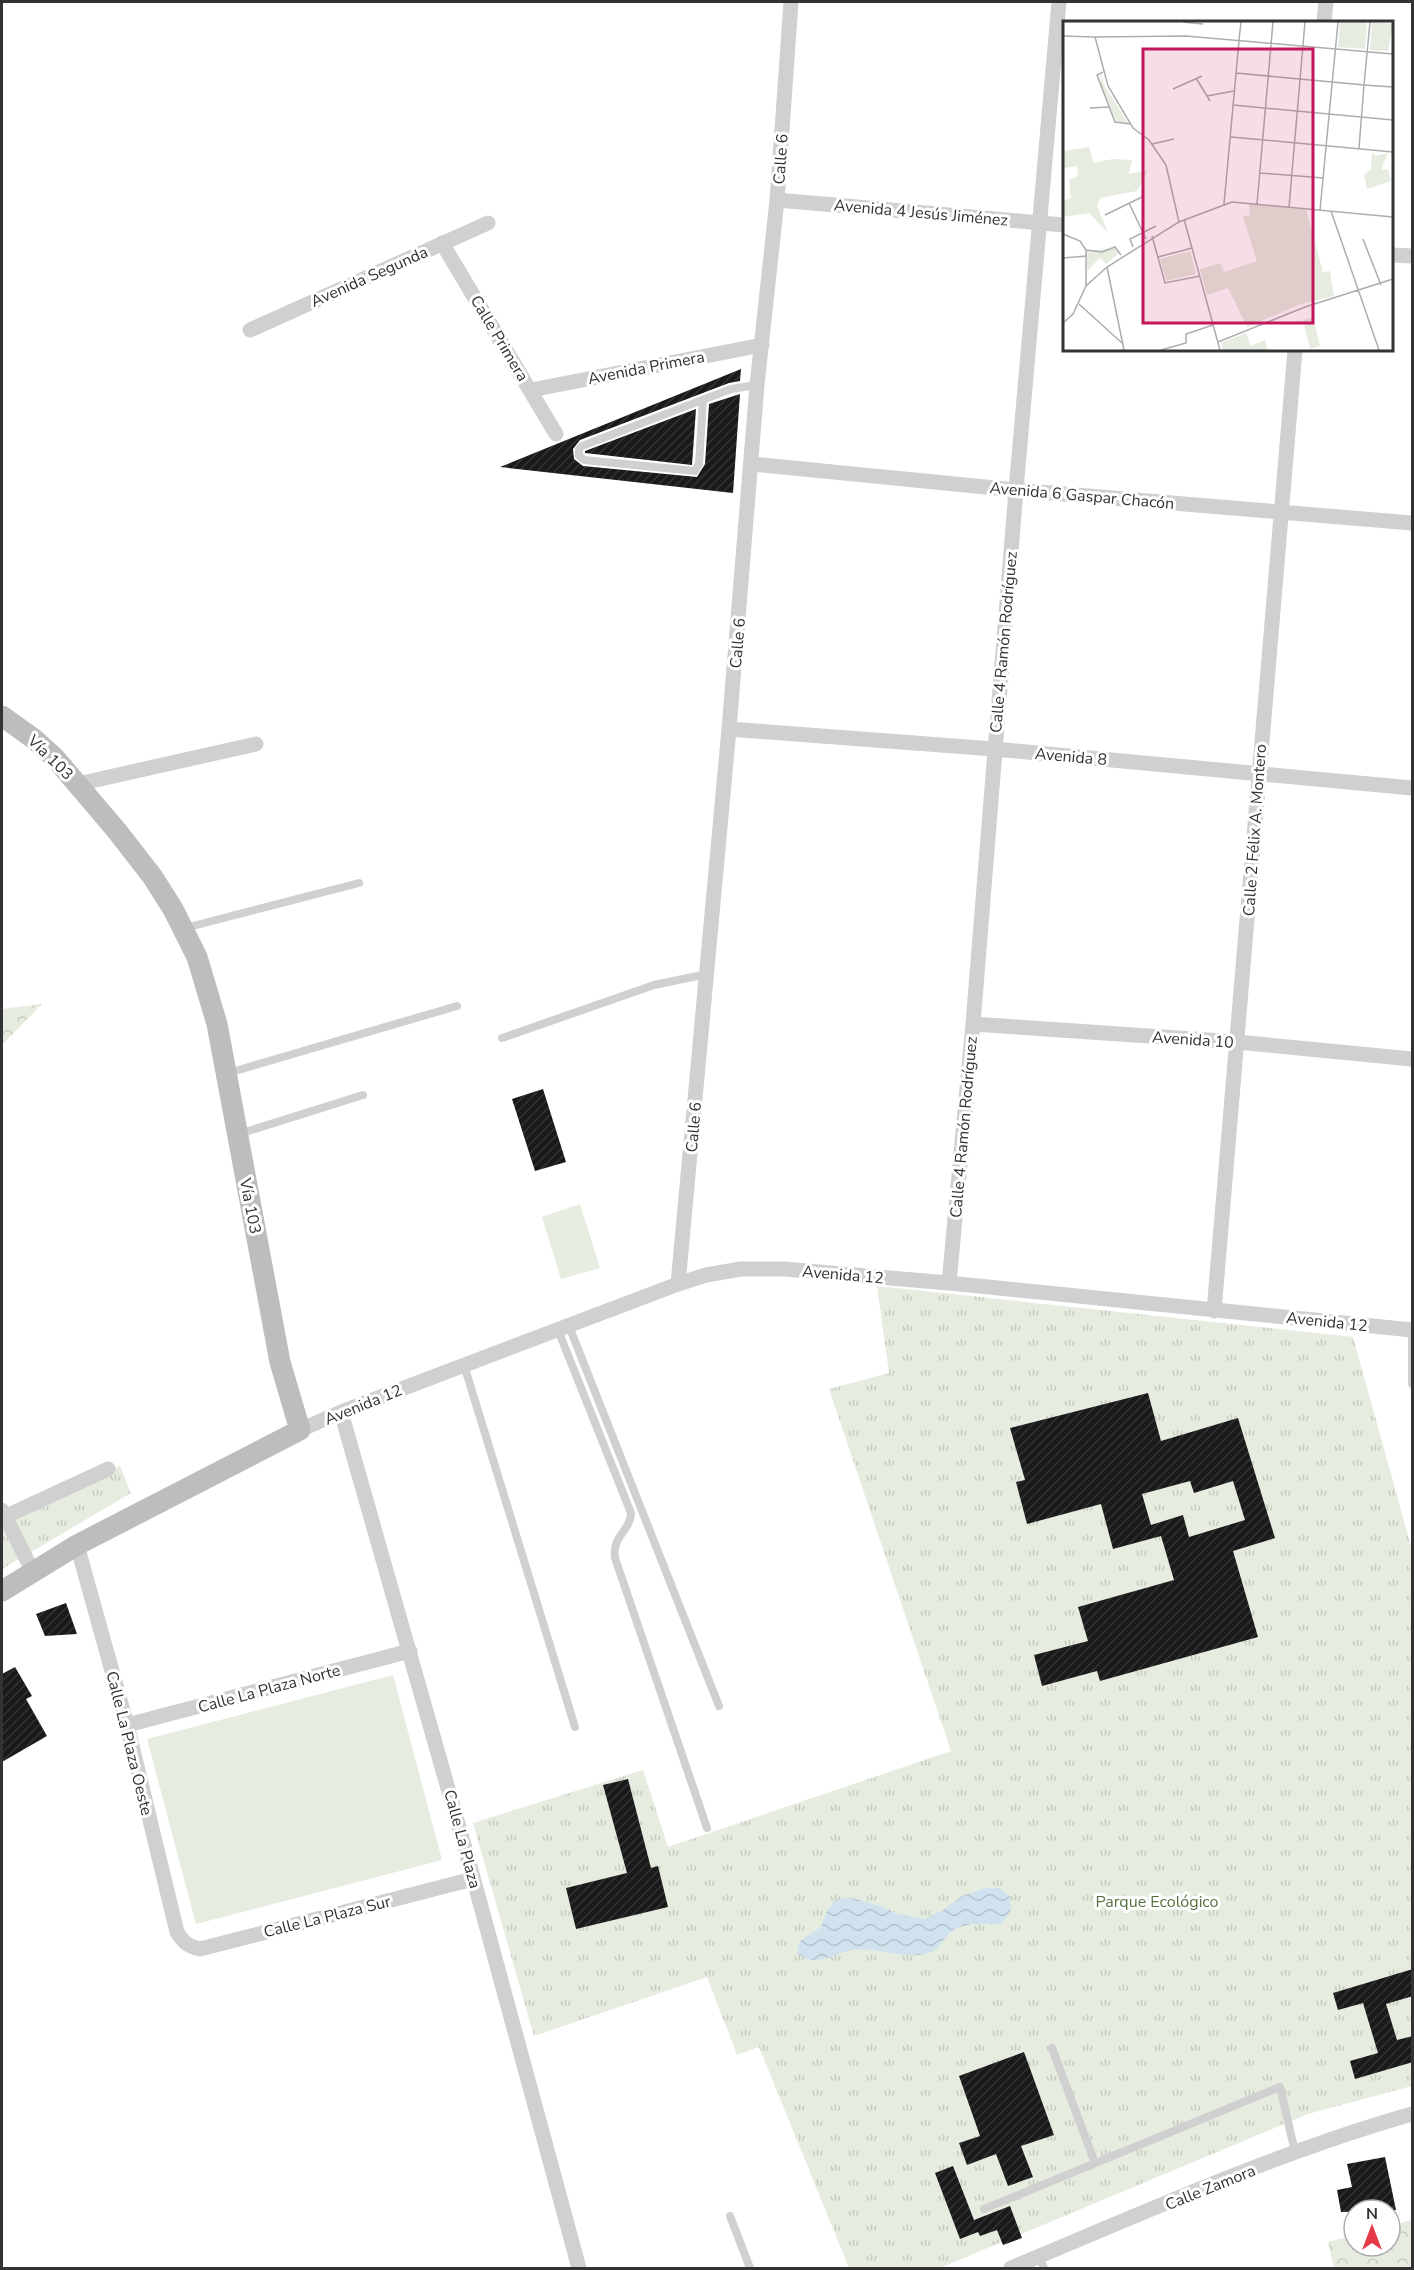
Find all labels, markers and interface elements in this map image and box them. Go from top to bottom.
inset map [1063,21,1393,351]
street label: Calle 6 [768,133,794,185]
street label: Avenida 4 Jesús Jiménez [833,194,1009,232]
street label: Avenida Segunda [307,241,432,313]
street label: Calle Primera [465,291,533,386]
street label: Avenida Primera [586,346,706,390]
street label: Avenida 6 Gaspar Chacón [989,477,1175,515]
street label: Calle 4 Ramón Rodríguez [985,550,1023,734]
street label: Calle 6 [725,617,751,669]
street label: Vía 103 [22,730,78,785]
street label: Avenida 8 [1034,743,1108,771]
street label: Calle 2 Félix A. Montero [1238,743,1272,917]
street label: Avenida 10 [1151,1026,1234,1054]
street label: Calle 4 Ramón Rodríguez [945,1035,983,1219]
street label: Calle 6 [681,1101,707,1153]
street label: Vía 103 [234,1176,266,1236]
street label: Avenida 12 [801,1260,885,1290]
street label: Avenida 12 [1285,1307,1369,1337]
street label: Avenida 12 [321,1379,405,1430]
street label: Calle La Plaza Norte [196,1659,343,1719]
street label: Calle La Plaza Oeste [100,1669,158,1818]
street label: Calle La Plaza [438,1787,486,1891]
street label: Calle La Plaza Sur [261,1890,393,1943]
park label: Parque Ecológico [1096,1891,1219,1913]
street label: Calle Zamora [1162,2160,1259,2216]
north arrow [1342,2198,1402,2258]
text: N [1366,2203,1378,2225]

